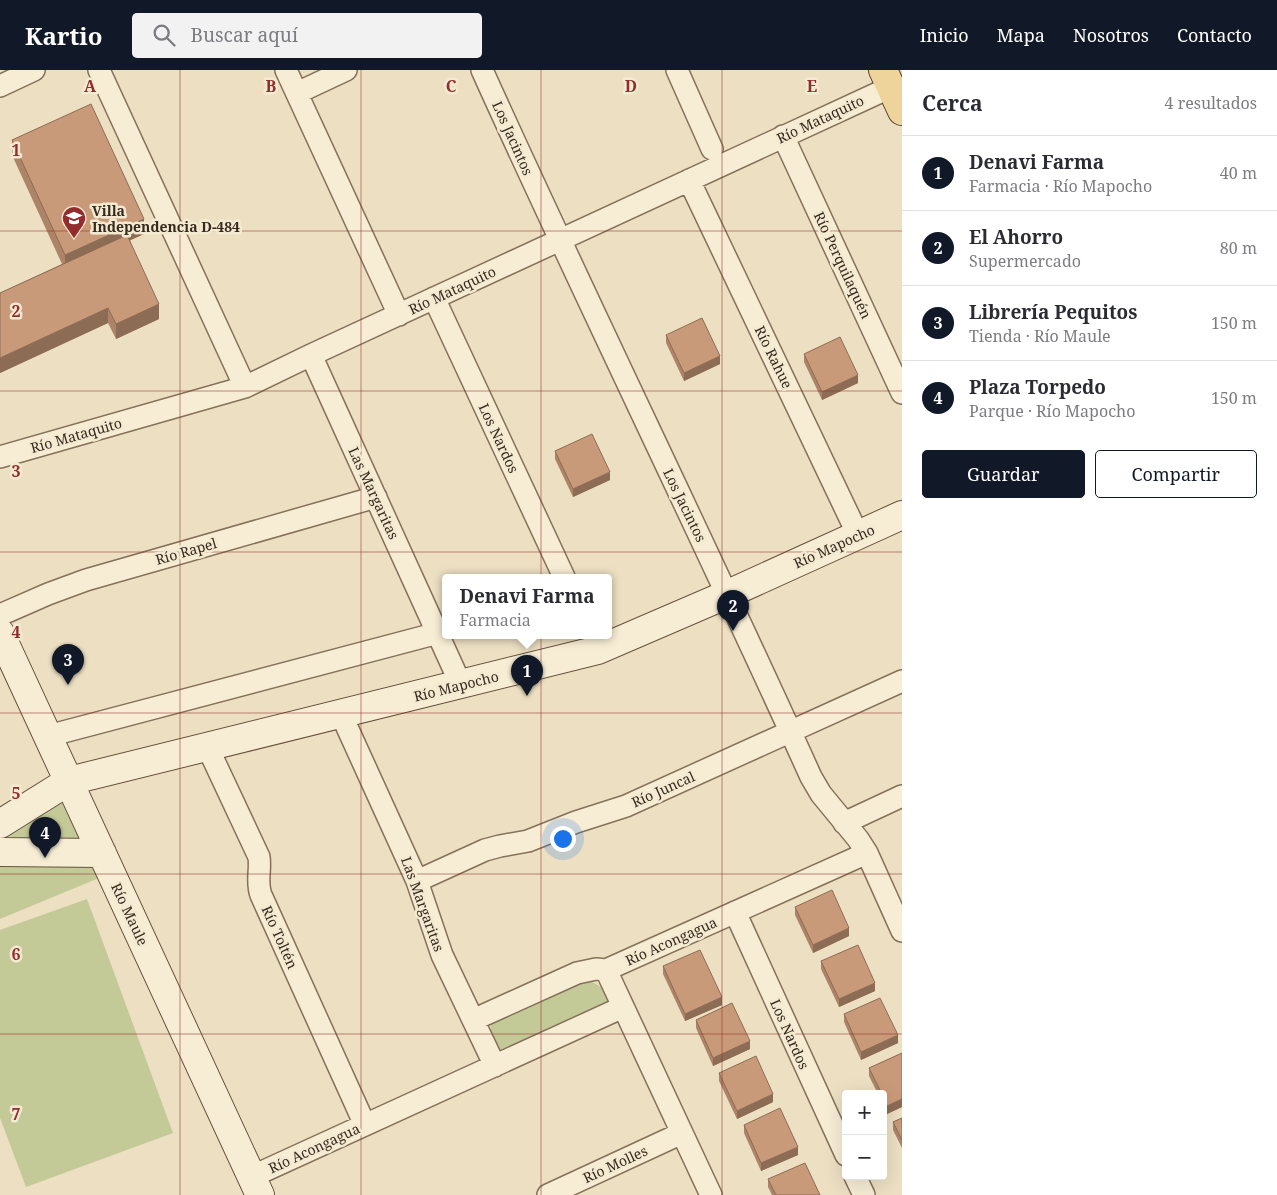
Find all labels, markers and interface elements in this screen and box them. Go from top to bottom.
search box [132,13,482,58]
text: Kartio [25,19,102,52]
icon: search [150,21,178,49]
text: Buscar aquí [190,22,298,48]
text: Inicio [920,23,969,47]
text: Mapa [997,23,1045,47]
text: Nosotros [1073,23,1149,47]
text: Contacto [1177,23,1252,47]
text: A [84,75,97,97]
text: B [266,75,277,97]
text: C [446,75,457,97]
text: D [625,75,637,97]
text: E [807,75,817,97]
text: Cerca [922,89,983,117]
street label: Río Mataquito [773,90,867,148]
text: 4 resultados [1165,92,1257,114]
street label: Los Jacintos [488,98,538,178]
text: 1 [11,139,21,161]
text: Denavi Farma [969,149,1104,175]
text: 1 [933,162,943,184]
text: 40 m [1220,162,1257,184]
text: Farmacia · Río Mapocho [969,175,1152,197]
place label: Villa Independencia D-484 [92,201,240,236]
school or university icon: Villa Independencia D-484 [61,205,87,239]
street label: Río Perquilaquén [810,208,876,322]
text: El Ahorro [969,224,1063,250]
text: 2 [933,237,943,259]
text: 80 m [1220,237,1257,259]
text: Supermercado [969,250,1081,272]
street label: Río Mataquito [405,261,499,319]
text: Librería Pequitos [969,299,1137,325]
text: 2 [11,300,21,322]
text: 3 [933,312,943,334]
text: 150 m [1211,312,1257,334]
street label: Río Rahue [751,322,797,392]
text: Tienda · Río Maule [969,325,1111,347]
text: Plaza Torpedo [969,374,1106,400]
text: 4 [933,387,943,409]
text: 150 m [1211,387,1257,409]
street label: Los Nardos [475,400,523,476]
text: Parque · Río Mapocho [969,400,1135,422]
street label: Río Mataquito [28,413,124,457]
street label: Las Margaritas [344,444,404,542]
button: Guardar [922,450,1085,498]
button: Compartir [1095,450,1257,498]
text: 3 [11,460,21,482]
street label: Los Jacintos [659,465,711,545]
street label: Río Mapocho [790,520,878,572]
street label: Río Rapel [153,533,219,569]
popup [442,574,612,639]
text: Denavi Farma [459,583,595,609]
pin: 2 [717,590,749,631]
text: Farmacia [459,609,531,631]
text: 4 [11,621,21,643]
pin: 3 [52,644,84,685]
pin: 1 [511,655,543,696]
street label: Río Mapocho [412,666,500,706]
street label: Río Juncal [628,766,698,811]
text: 5 [11,782,21,804]
pin: 4 [29,817,61,858]
your location [550,826,576,852]
street label: Las Margaritas [397,854,449,954]
street label: Río Maule [107,880,153,948]
street label: Río Toltén [258,902,302,972]
street label: Río Acongagua [622,912,720,970]
text: 6 [11,943,21,965]
street label: Los Nardos [766,996,814,1072]
map controls [842,1090,887,1180]
button: + [842,1090,887,1135]
text: 7 [11,1103,21,1125]
street label: Río Acongagua [265,1118,363,1177]
button: − [842,1135,887,1180]
street label: Río Molles [580,1141,650,1187]

